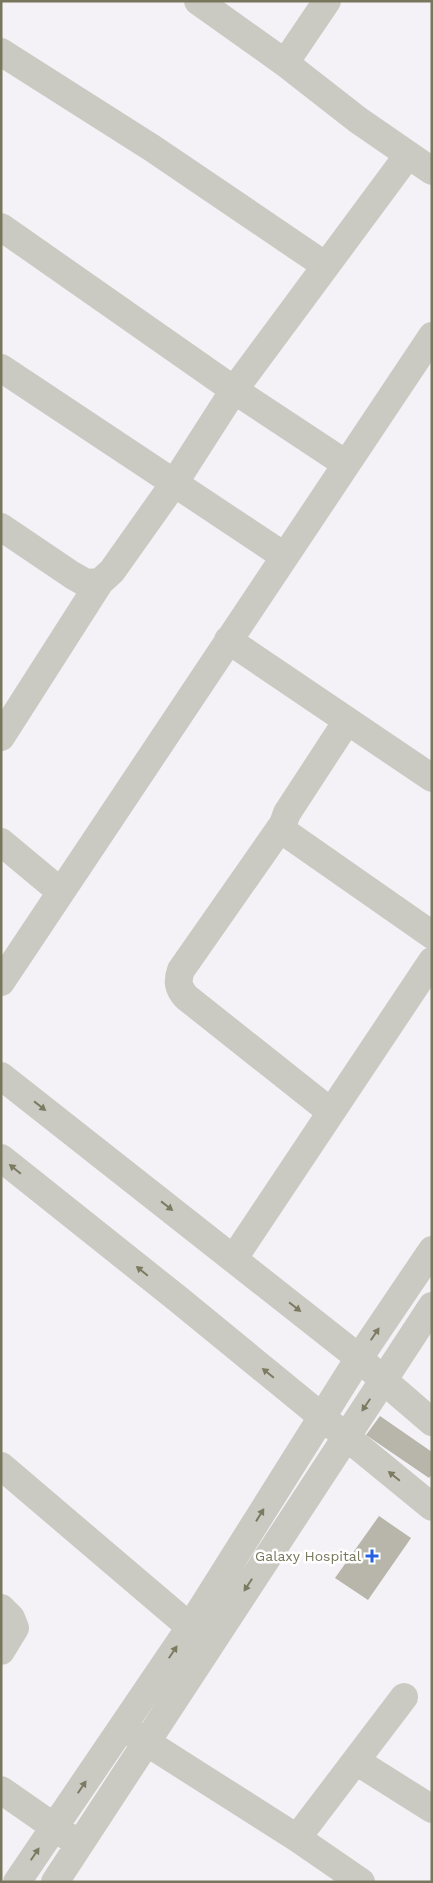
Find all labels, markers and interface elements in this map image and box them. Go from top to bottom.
one-way arrow [33,1101,46,1112]
one-way arrow [9,1164,22,1175]
one-way arrow [161,1201,174,1212]
one-way arrow [136,1265,149,1276]
one-way arrow [288,1302,301,1313]
one-way arrow [370,1327,380,1340]
one-way arrow [262,1368,275,1379]
one-way arrow [361,1399,371,1412]
one-way arrow [388,1471,401,1482]
one-way arrow [256,1509,265,1522]
place label: Galaxy Hospital [255,1548,362,1564]
marker: Galaxy Hospital [365,1549,379,1563]
one-way arrow [244,1579,253,1592]
one-way arrow [168,1646,178,1659]
one-way arrow [77,1780,86,1793]
one-way arrow [30,1848,40,1861]

